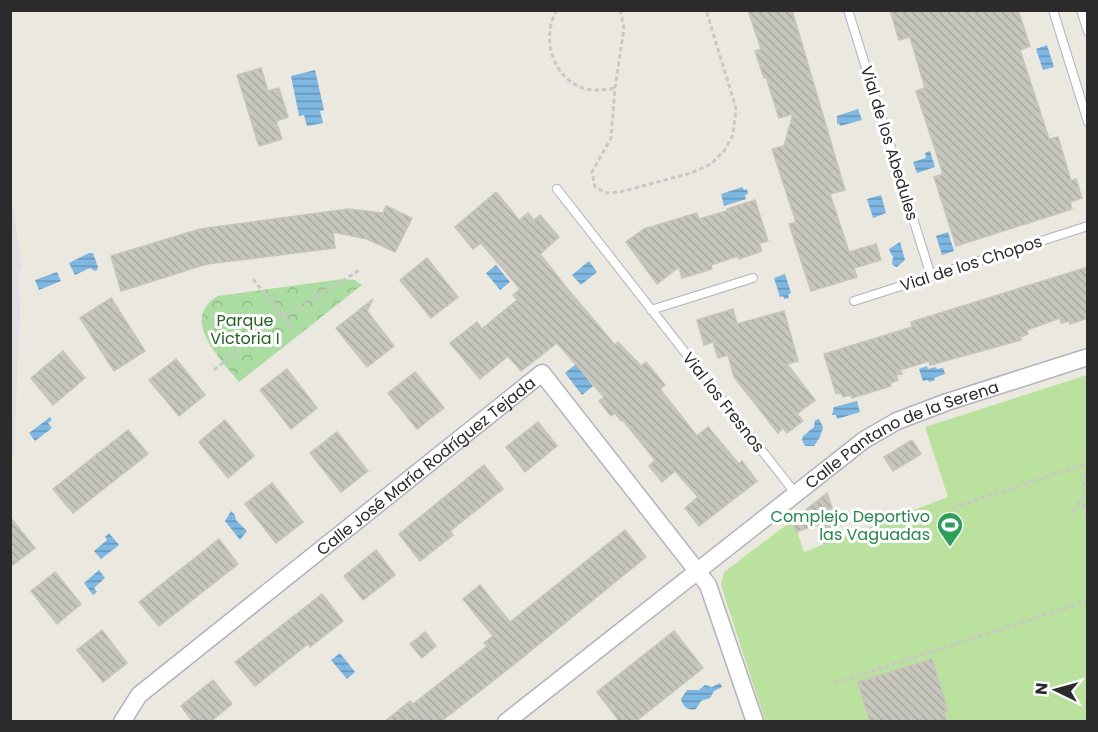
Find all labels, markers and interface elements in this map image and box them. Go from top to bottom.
street label: Vial de los Abedules [855,63,924,223]
street label: Vial de los Chopos [897,230,1045,297]
park label: Parque Victoria I [210,309,280,350]
street label: Vial los Fresnos [677,347,770,457]
street label: Calle José María Rodríguez Tejada [312,372,541,561]
street label: Calle Pantano de la Serena [800,375,1002,494]
place label: Complejo Deportivo las Vaguadas [771,505,930,546]
sports icon: Complejo Deportivo las Vaguadas [935,510,965,548]
north arrow [1026,660,1086,720]
text: N [1030,682,1054,696]

